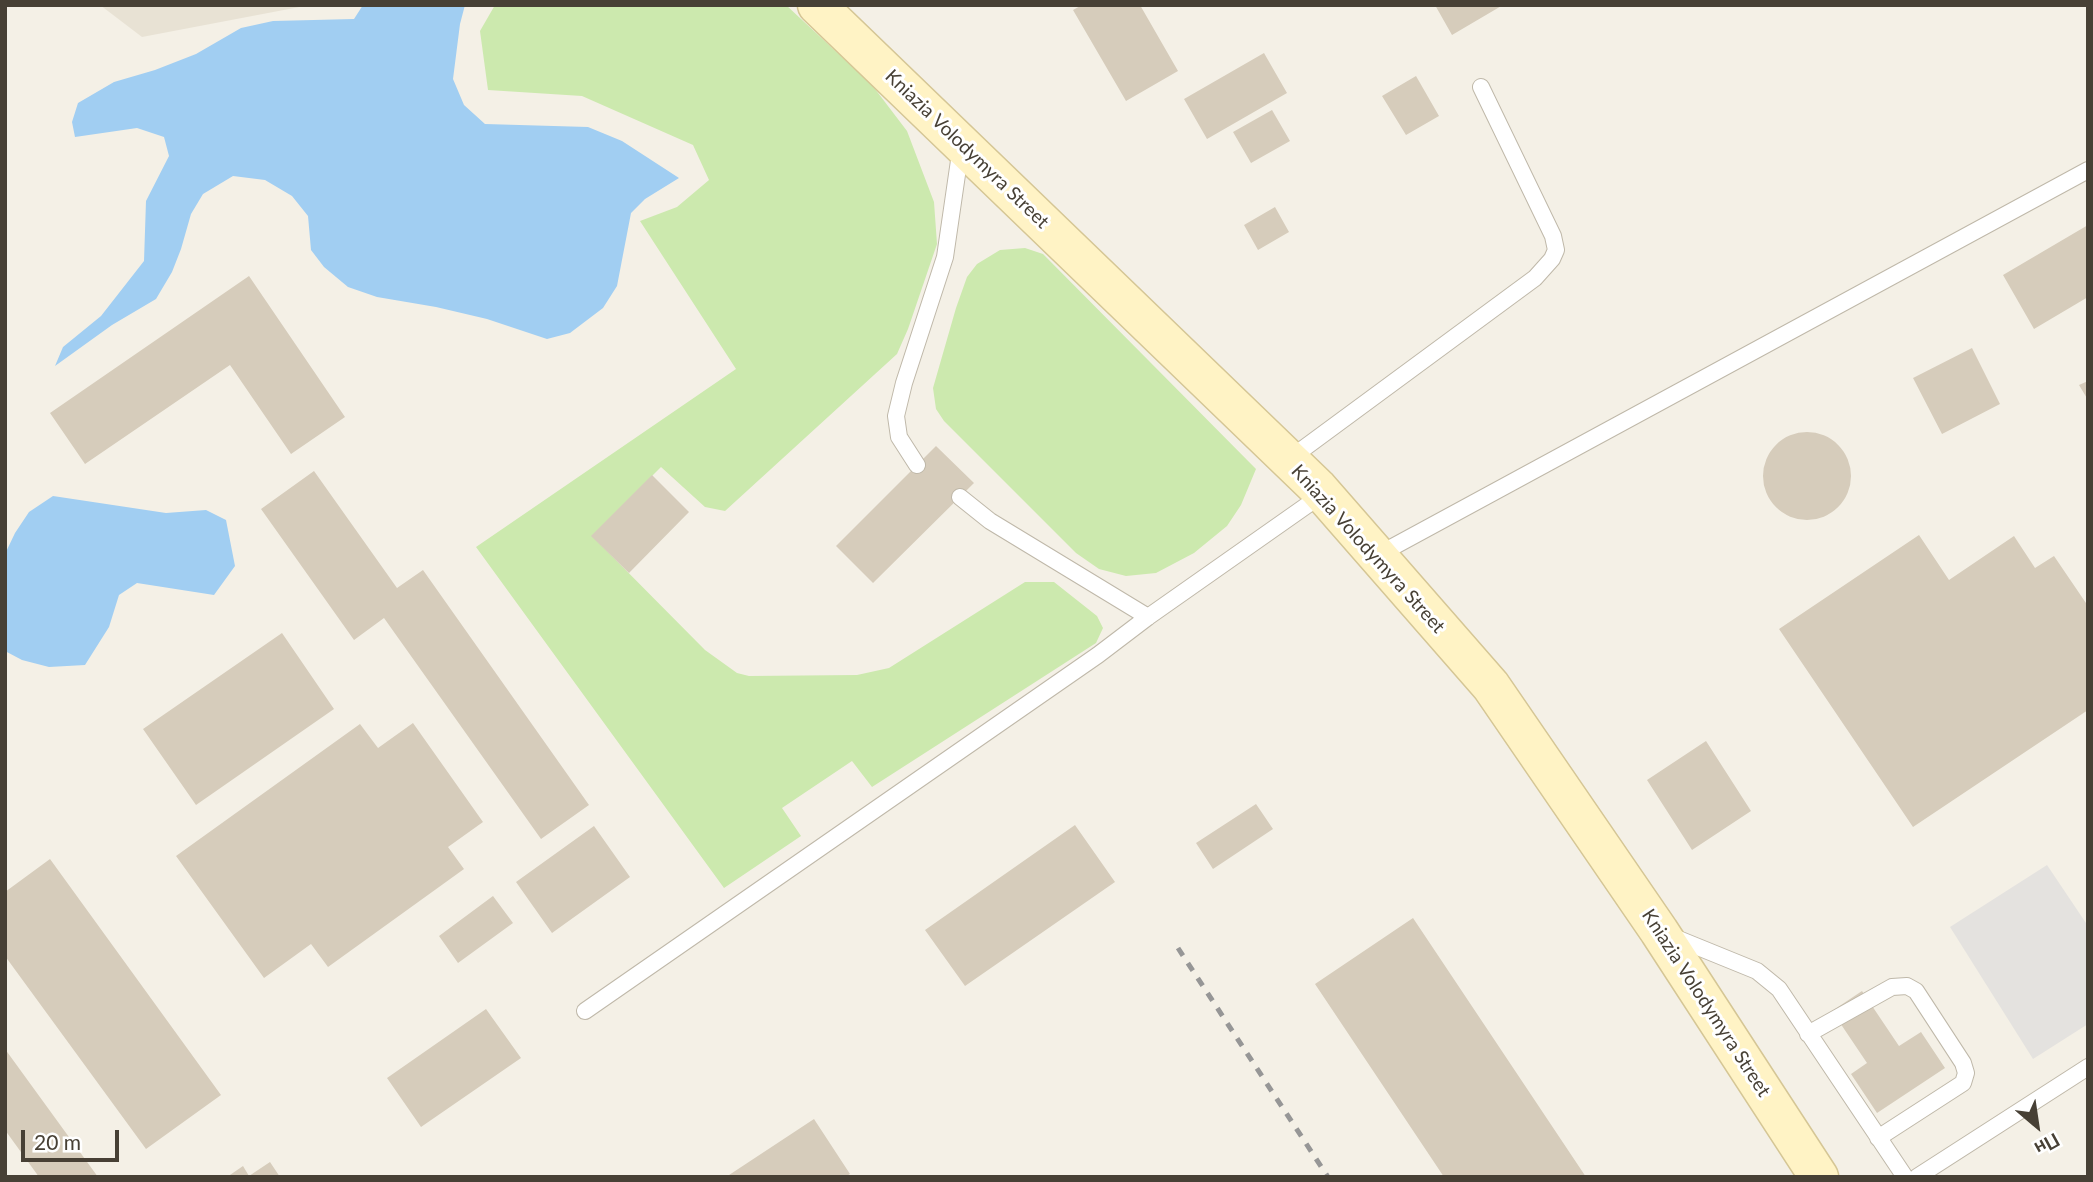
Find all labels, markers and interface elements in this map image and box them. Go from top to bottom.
street label: Kniazia Volodymyra Street [880,65,1054,233]
street label: Kniazia Volodymyra Street [1286,460,1450,638]
street label: Kniazia Volodymyra Street [1637,905,1775,1101]
north arrow [2002,1091,2072,1161]
scale bar [24,1116,122,1160]
text: 20 m [34,1129,81,1154]
text: Пн [2031,1129,2064,1161]

